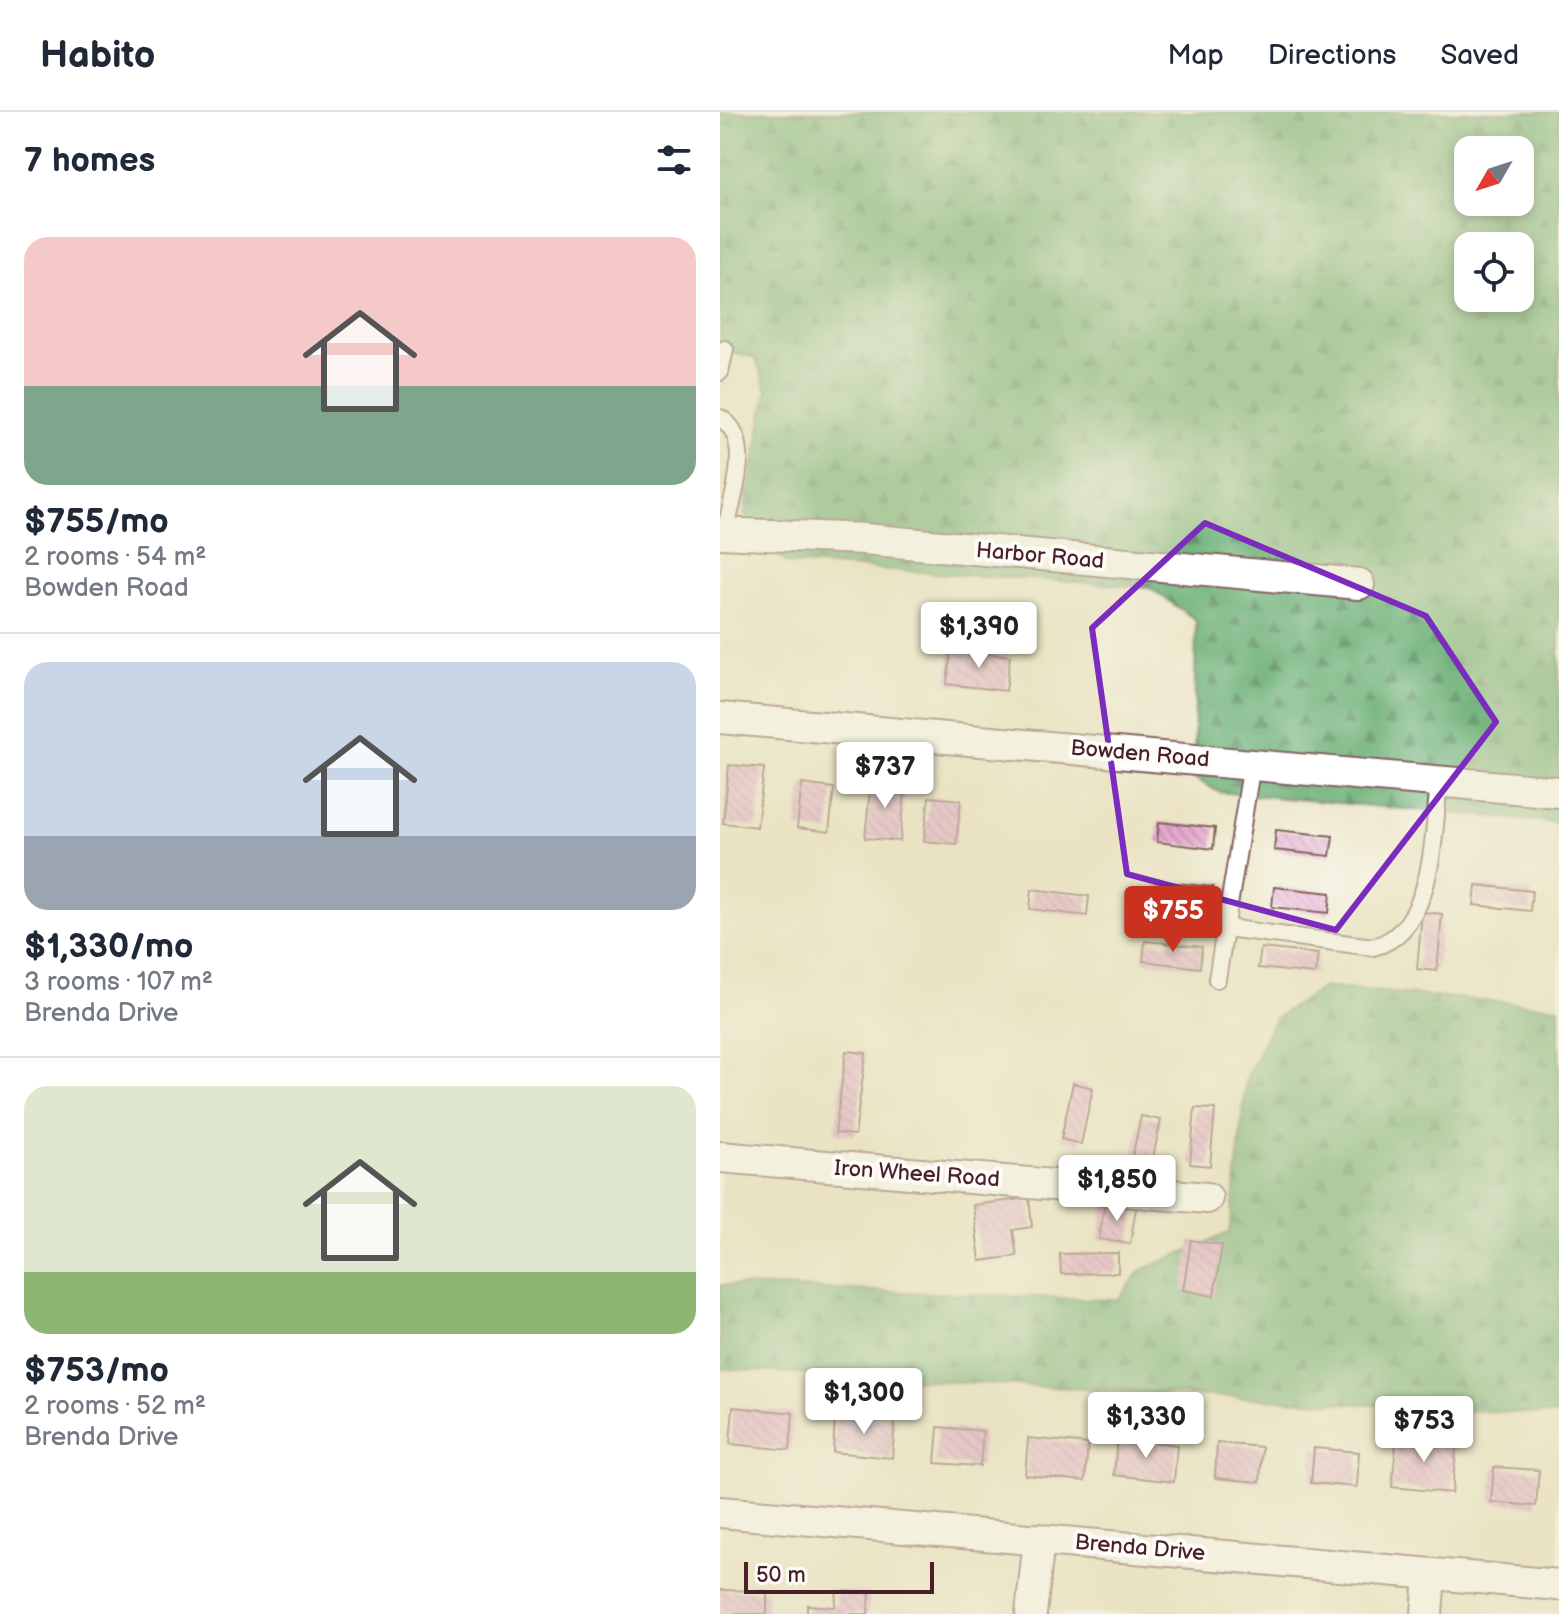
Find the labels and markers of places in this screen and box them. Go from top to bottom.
pin: $1,390 [914,602,1044,670]
pin: $737 [838,742,932,810]
pin: $755 [1126,886,1220,954]
pin: $1,850 [1052,1155,1182,1223]
pin: $1,300 [799,1368,929,1436]
pin: $1,330 [1081,1392,1211,1460]
pin: $753 [1377,1396,1471,1464]

